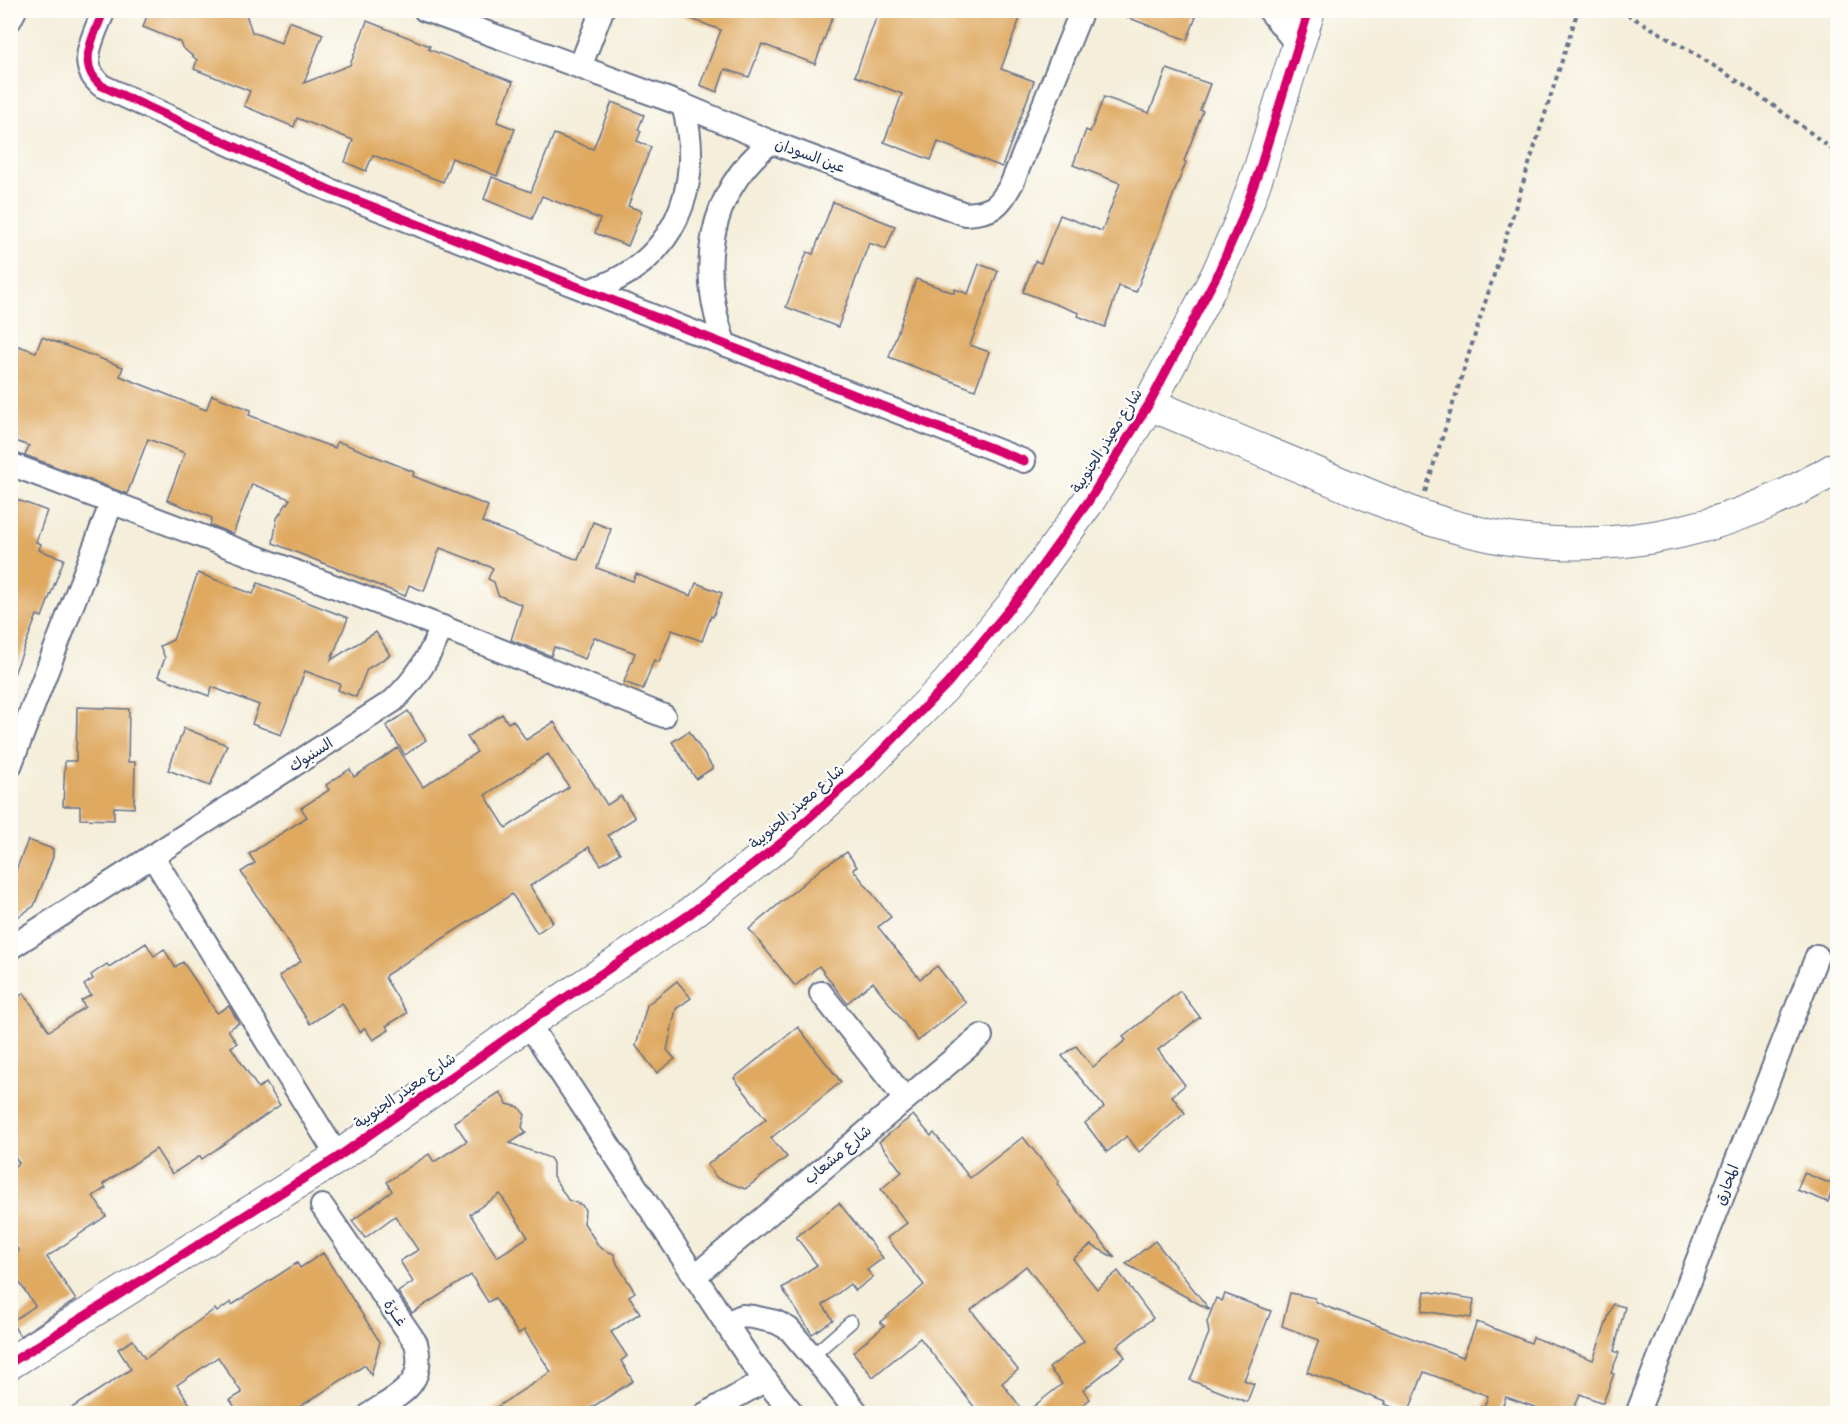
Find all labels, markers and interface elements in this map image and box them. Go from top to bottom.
street label: عين السودان [772,135,848,177]
street label: شارع معيذر الجنوبية [1067,385,1147,497]
street label: السنبوك [285,734,337,776]
street label: شارع معيذر الجنوبية [746,761,848,853]
street label: شارع معيذر الجنوبية [350,1049,460,1133]
street label: شارع مشعاب [800,1121,876,1189]
street label: المحارق [1711,1162,1743,1208]
street label: غــرّة [379,1296,411,1330]

